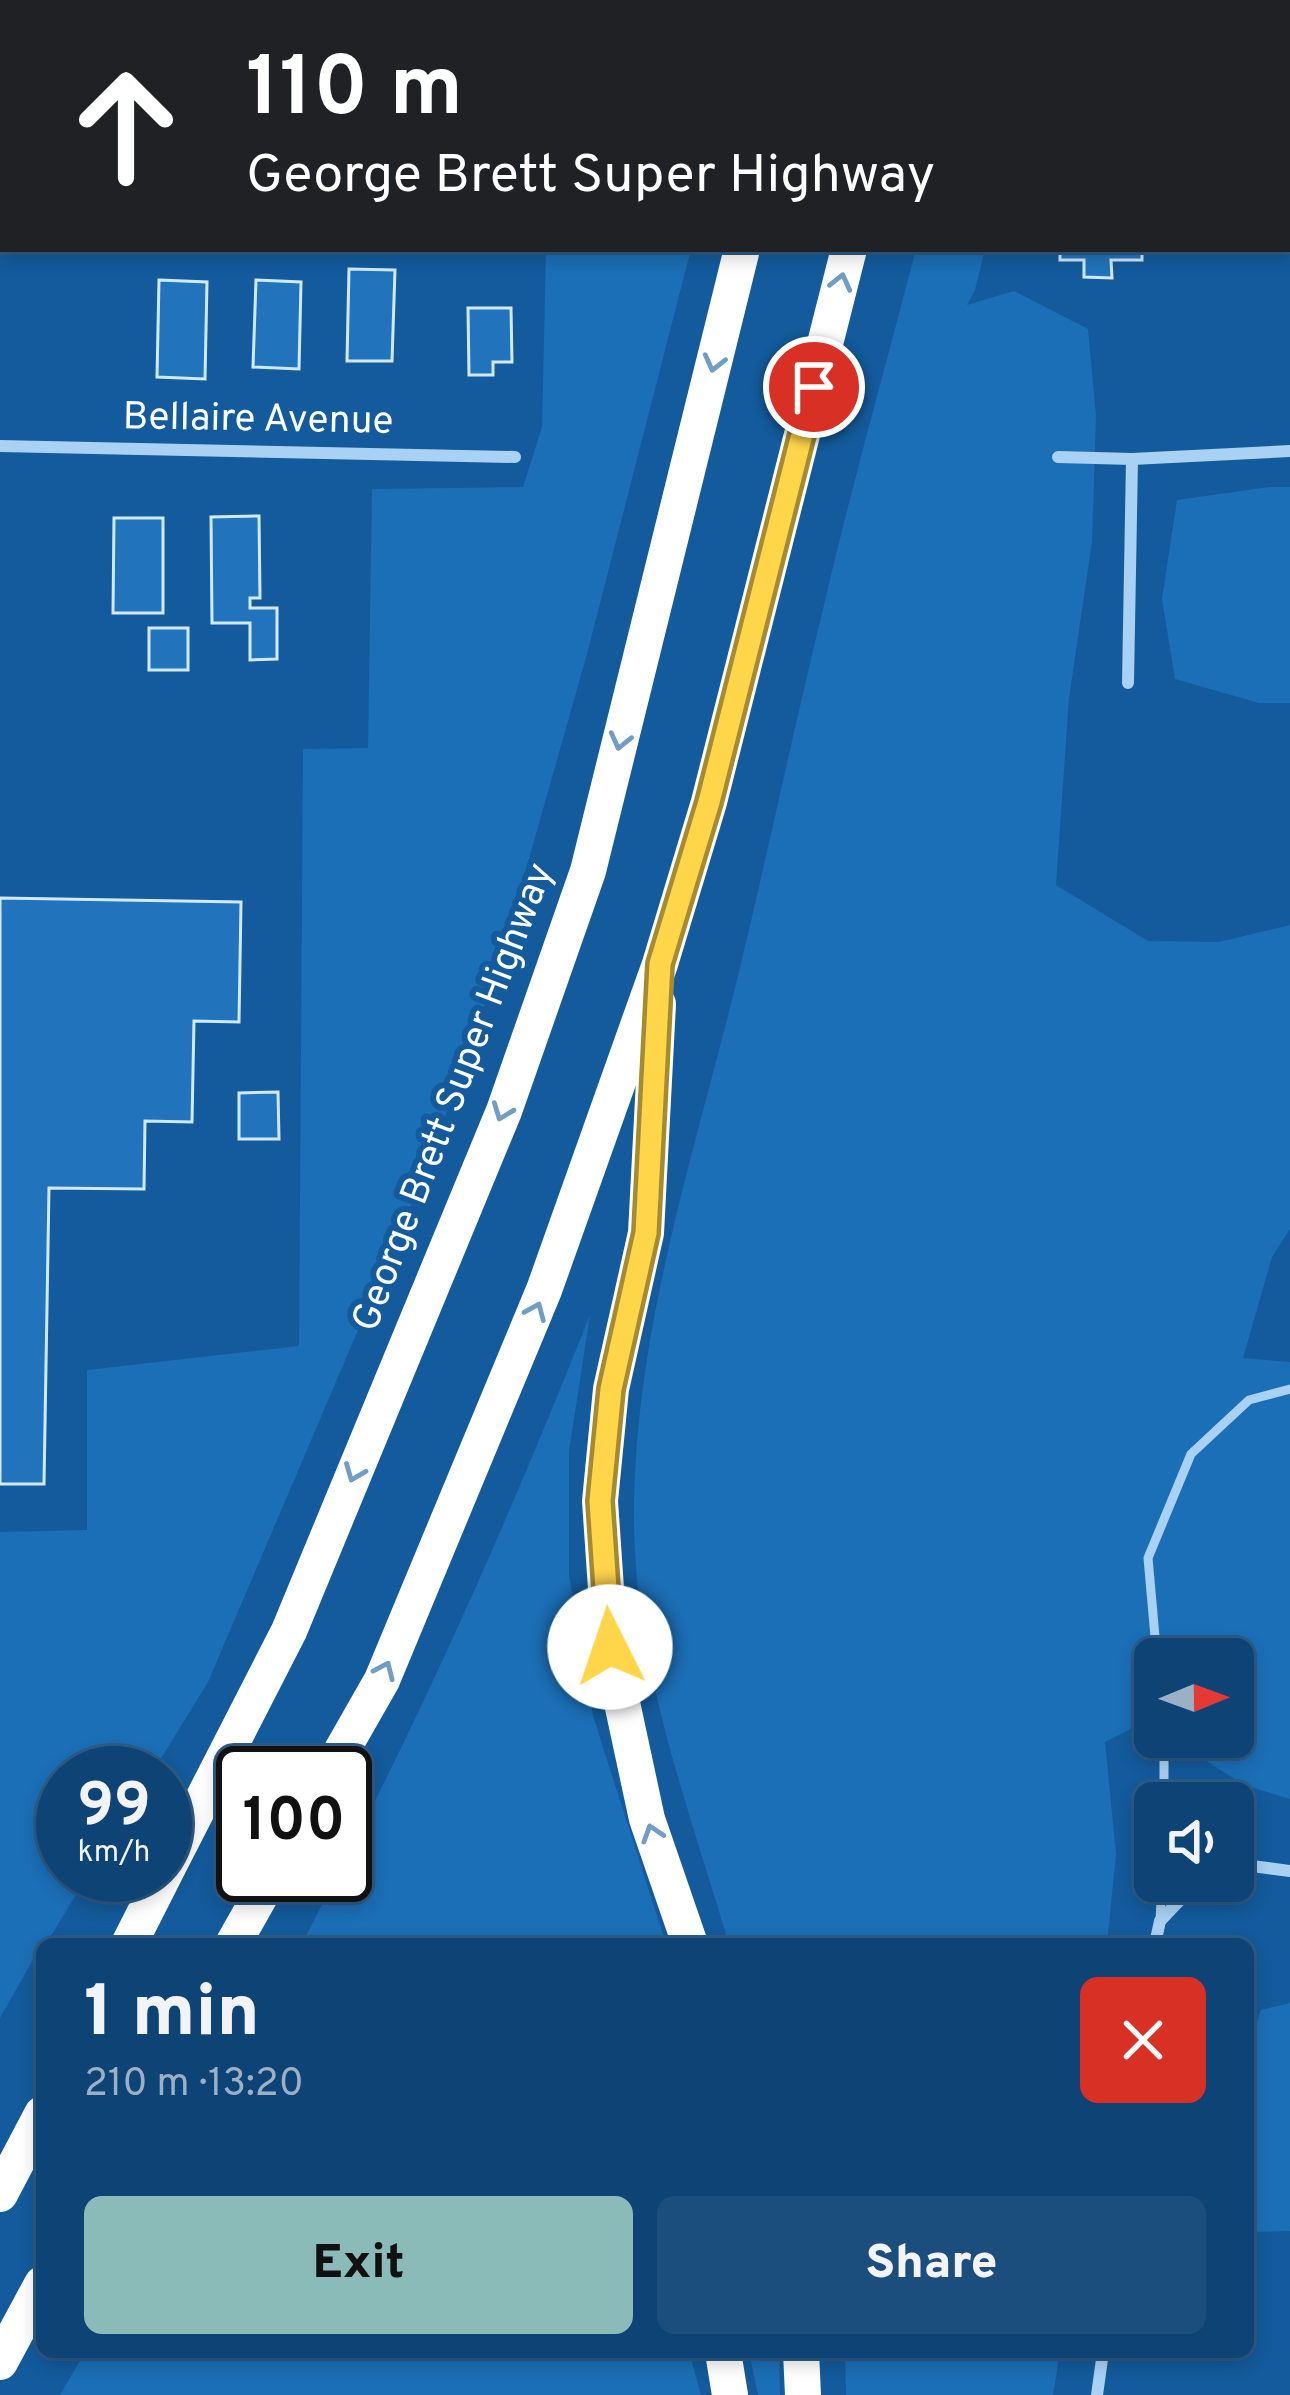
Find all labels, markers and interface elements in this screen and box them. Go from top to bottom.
text: 110 m [246,39,463,145]
icon: ahead [48,48,204,204]
text: George Brett Super Highway [246,143,935,212]
one-way arrow [827,273,852,293]
pin [763,336,865,438]
one-way arrow [703,352,728,372]
icon: arrive [781,354,847,420]
street label: Bellaire Avenue [122,394,394,448]
one-way arrow [609,730,634,751]
street label: George Brett Super Highway [343,857,567,1339]
one-way arrow [492,1101,517,1122]
one-way arrow [522,1301,546,1322]
one-way arrow [344,1461,368,1482]
position arrow [547,1584,673,1710]
north arrow [1134,1638,1254,1758]
map controls [1134,1638,1254,1902]
one-way arrow [371,1661,394,1682]
speed limit sign: 100 [216,1746,372,1902]
text: 99 [77,1771,151,1847]
button: sound [1134,1782,1254,1902]
one-way arrow [642,1823,667,1844]
text: km/h [78,1835,150,1872]
text: 1 min [84,1970,260,2062]
button: close [1080,1977,1206,2103]
text: 210 m · 13:20 [84,2061,304,2110]
button: Exit [84,2196,633,2334]
button: Share [657,2196,1206,2334]

